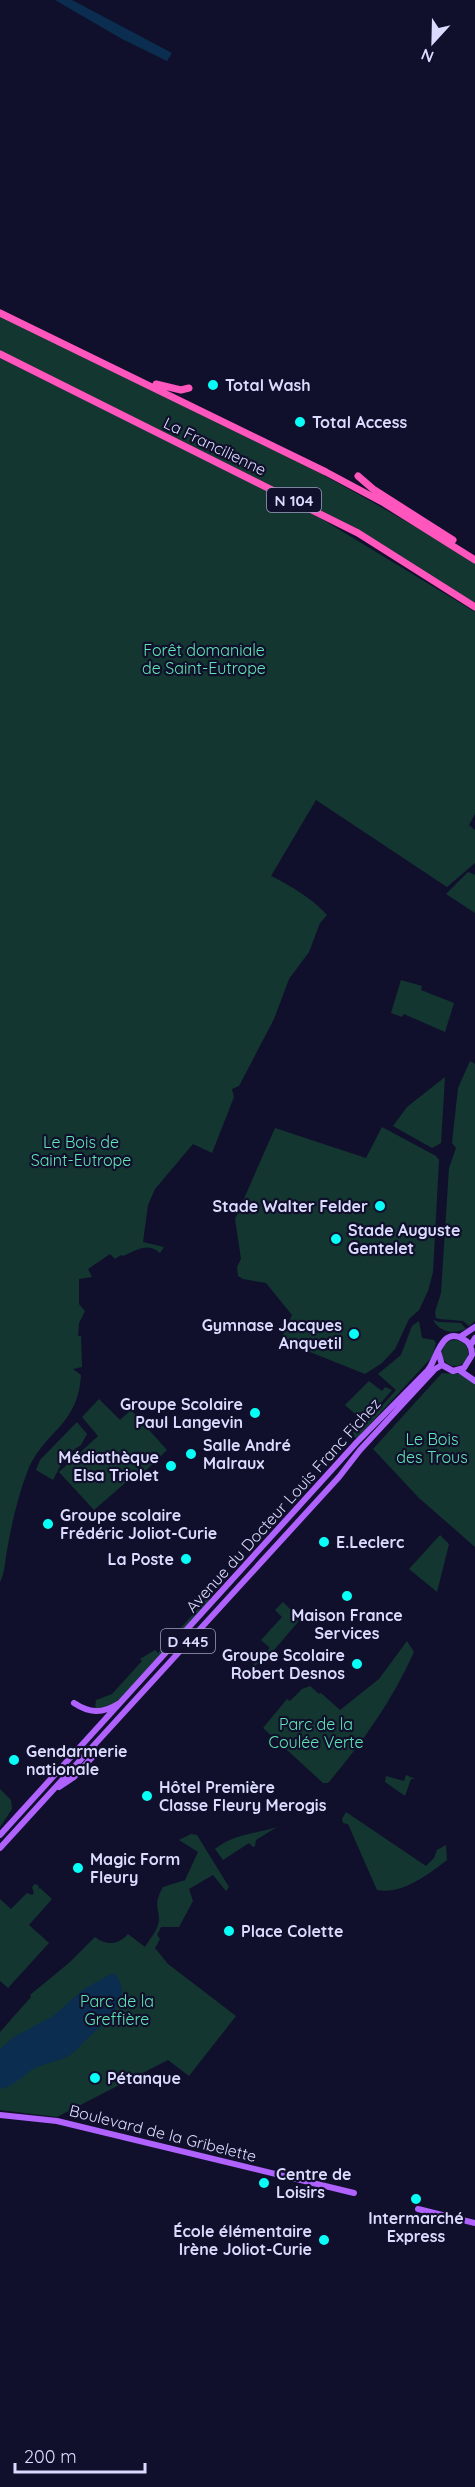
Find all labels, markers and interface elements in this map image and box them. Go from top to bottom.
north arrow [403,12,463,72]
text: N [418,44,437,67]
place label: Total Wash [225,375,311,395]
marker: Total Wash [206,378,220,392]
place label: Total Access [312,412,407,432]
street label: La Francilienne [160,413,270,479]
marker: Total Access [293,415,307,429]
road number: N 104 [267,488,321,512]
park label: Forêt domaniale de Saint-Eutrope [142,640,266,678]
park label: Le Bois de Saint-Eutrope [31,1132,131,1170]
place label: Stade Walter Felder [213,1196,368,1216]
marker: Stade Walter Felder [373,1199,387,1213]
place label: Stade Auguste Gentelet [348,1220,461,1258]
marker: Stade Auguste Gentelet [329,1232,343,1246]
place label: Gymnase Jacques Anquetil [202,1315,342,1353]
marker: Gymnase Jacques Anquetil [347,1327,361,1341]
place label: Groupe Scolaire Paul Langevin [120,1394,243,1432]
street label: Avenue du Docteur Louis Franc Fichez [181,1394,385,1616]
marker: Groupe Scolaire Paul Langevin [248,1406,262,1420]
park label: Le Bois des Trous [396,1429,468,1467]
place label: Salle André Malraux [203,1435,291,1473]
place label: Médiathèque Elsa Triolet [58,1447,159,1485]
marker: Salle André Malraux [184,1447,198,1461]
marker: Médiathèque Elsa Triolet [164,1459,178,1473]
place label: Groupe scolaire Frédéric Joliot-Curie [60,1505,217,1543]
marker: Groupe scolaire Frédéric Joliot-Curie [41,1517,55,1531]
place label: E.Leclerc [336,1532,404,1552]
marker: E.Leclerc [317,1535,331,1549]
place label: La Poste [107,1549,174,1569]
marker: La Poste [179,1552,193,1566]
marker: Maison France Services [340,1589,354,1603]
place label: Maison France Services [291,1605,403,1643]
road number: D 445 [161,1629,215,1653]
place label: Groupe Scolaire Robert Desnos [222,1645,345,1683]
marker: Groupe Scolaire Robert Desnos [350,1657,364,1671]
park label: Parc de la Coulée Verte [268,1714,364,1752]
place label: Gendarmerie nationale [26,1741,128,1779]
marker: Gendarmerie nationale [7,1753,21,1767]
place label: Hôtel Première Classe Fleury Merogis [159,1777,327,1815]
marker: Hôtel Première Classe Fleury Merogis [140,1789,154,1803]
place label: Magic Form Fleury [90,1849,180,1887]
marker: Magic Form Fleury [71,1861,85,1875]
place label: Place Colette [241,1921,343,1941]
marker: Place Colette [222,1924,236,1938]
park label: Parc de la Greffière [80,1991,154,2029]
place label: Pétanque [107,2068,181,2088]
marker: Pétanque [88,2071,102,2085]
street label: Boulevard de la Gribelette [67,2100,259,2166]
place label: Centre de Loisirs [276,2164,352,2202]
marker: Centre de Loisirs [257,2176,271,2190]
marker: Intermarché Express [409,2192,423,2206]
place label: Intermarché Express [368,2208,464,2246]
place label: École élémentaire Irène Joliot-Curie [173,2221,312,2259]
marker: École élémentaire Irène Joliot-Curie [317,2233,331,2247]
scale bar [15,2436,146,2474]
text: 200 m [24,2445,77,2468]

